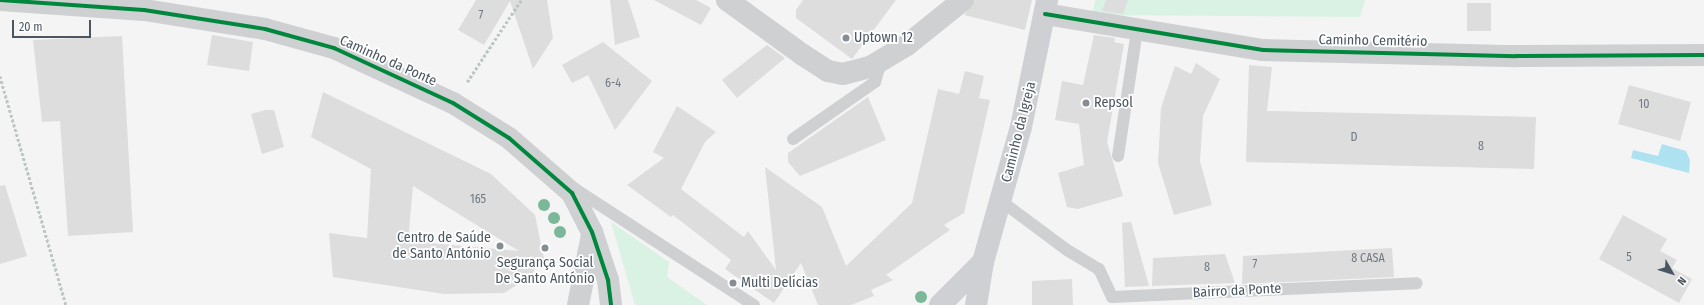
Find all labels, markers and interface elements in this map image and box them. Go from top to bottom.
house number: 7 [479,9,483,23]
scale bar [14,12,93,38]
text: 20 m [19,20,43,34]
place label: Uptown 12 [854,30,913,46]
street label: Caminho da Ponte [337,32,439,90]
street label: Caminho Cemitério [1319,32,1427,50]
marker: Uptown 12 [841,33,851,43]
house number: 6-4 [605,77,621,91]
street label: Caminho da Igreja [998,80,1040,184]
place label: Repsol [1094,95,1133,111]
marker: Repsol [1081,98,1091,108]
house number: 10 [1639,98,1649,112]
house number: D [1351,131,1357,145]
house number: 8 [1478,140,1484,154]
house number: 165 [470,193,486,207]
place label: Centro de Saúde de Santo António [392,230,491,262]
marker: Centro de Saúde de Santo António [494,240,506,252]
marker: Segurança Social De Santo António [540,243,550,253]
house number: 5 [1626,251,1632,265]
house number: 8 CASA [1351,252,1385,266]
north arrow [1652,253,1692,293]
place label: Segurança Social De Santo António [495,255,595,288]
house number: 7 [1253,258,1257,272]
house number: 8 [1204,261,1210,275]
text: N [1675,274,1689,288]
place label: Multi Delícias [741,275,818,291]
marker: Multi Delícias [728,278,738,288]
street label: Bairro da Ponte [1192,280,1282,302]

